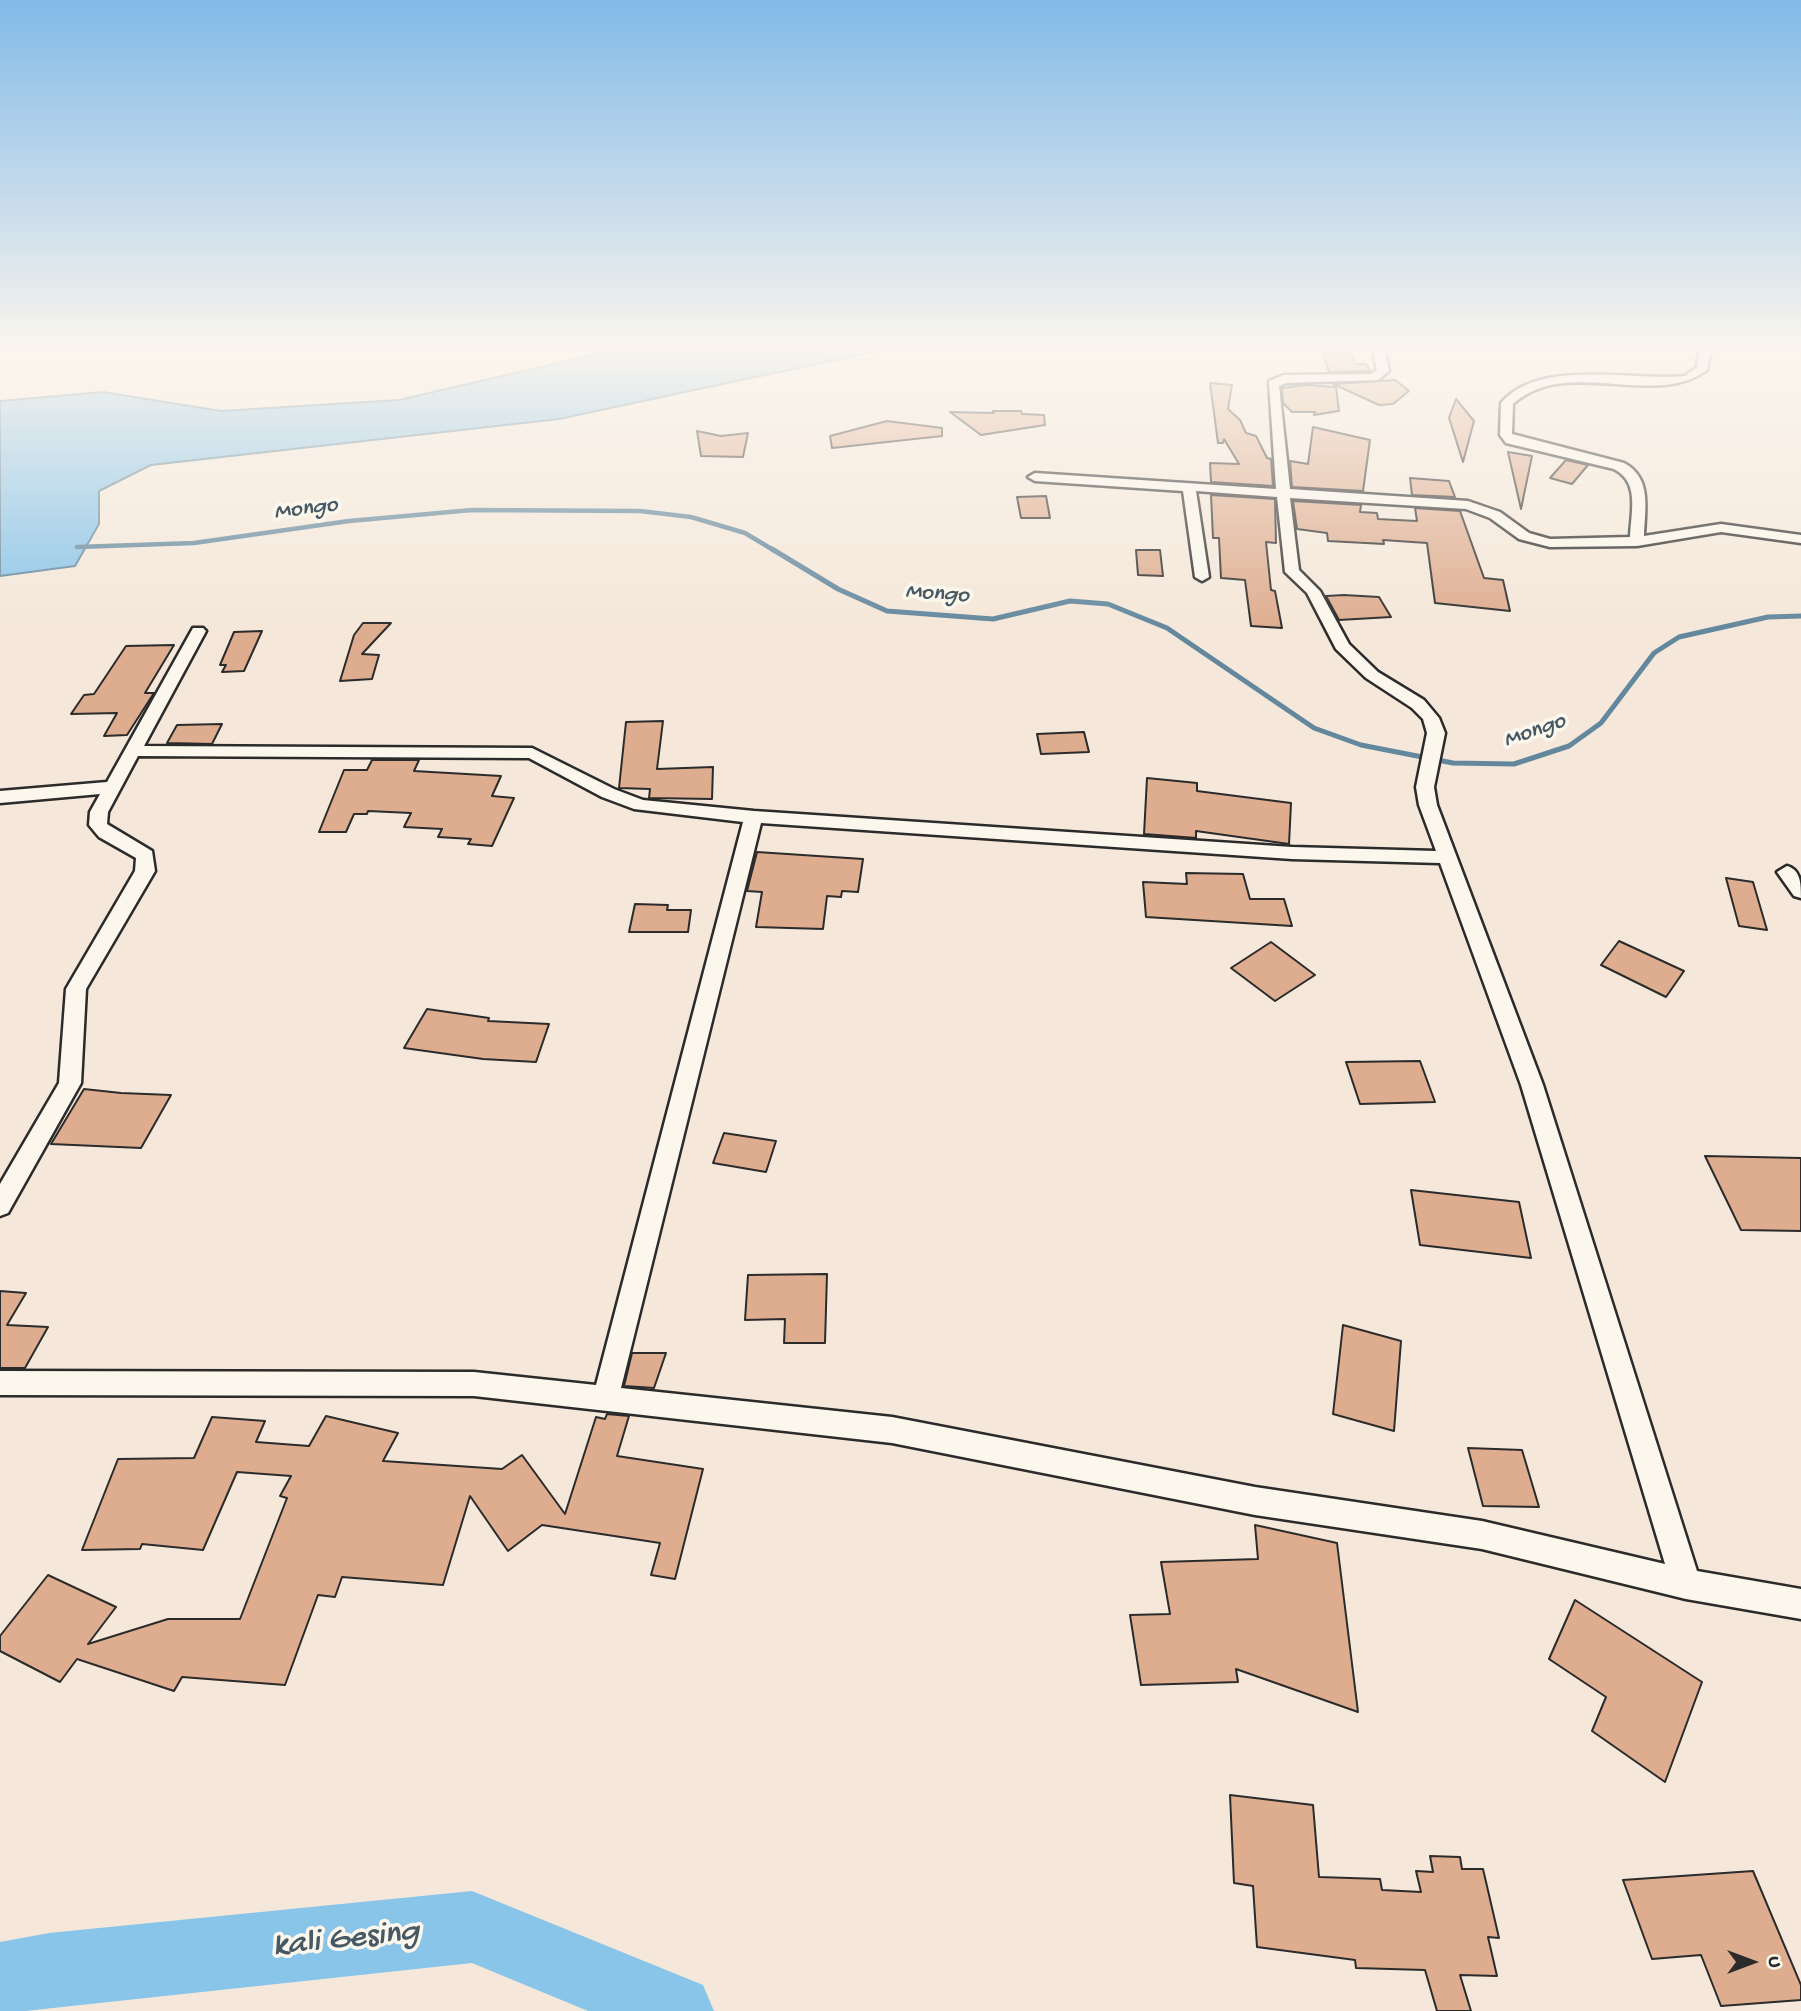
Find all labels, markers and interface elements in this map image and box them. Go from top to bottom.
water label: Mongo [273,492,339,528]
water label: Mongo [904,579,970,611]
water label: Mongo [1500,709,1570,755]
water label: kali Gesing [271,1914,421,1968]
north arrow [1717,1927,1787,1997]
text: U [1762,1957,1785,1967]

